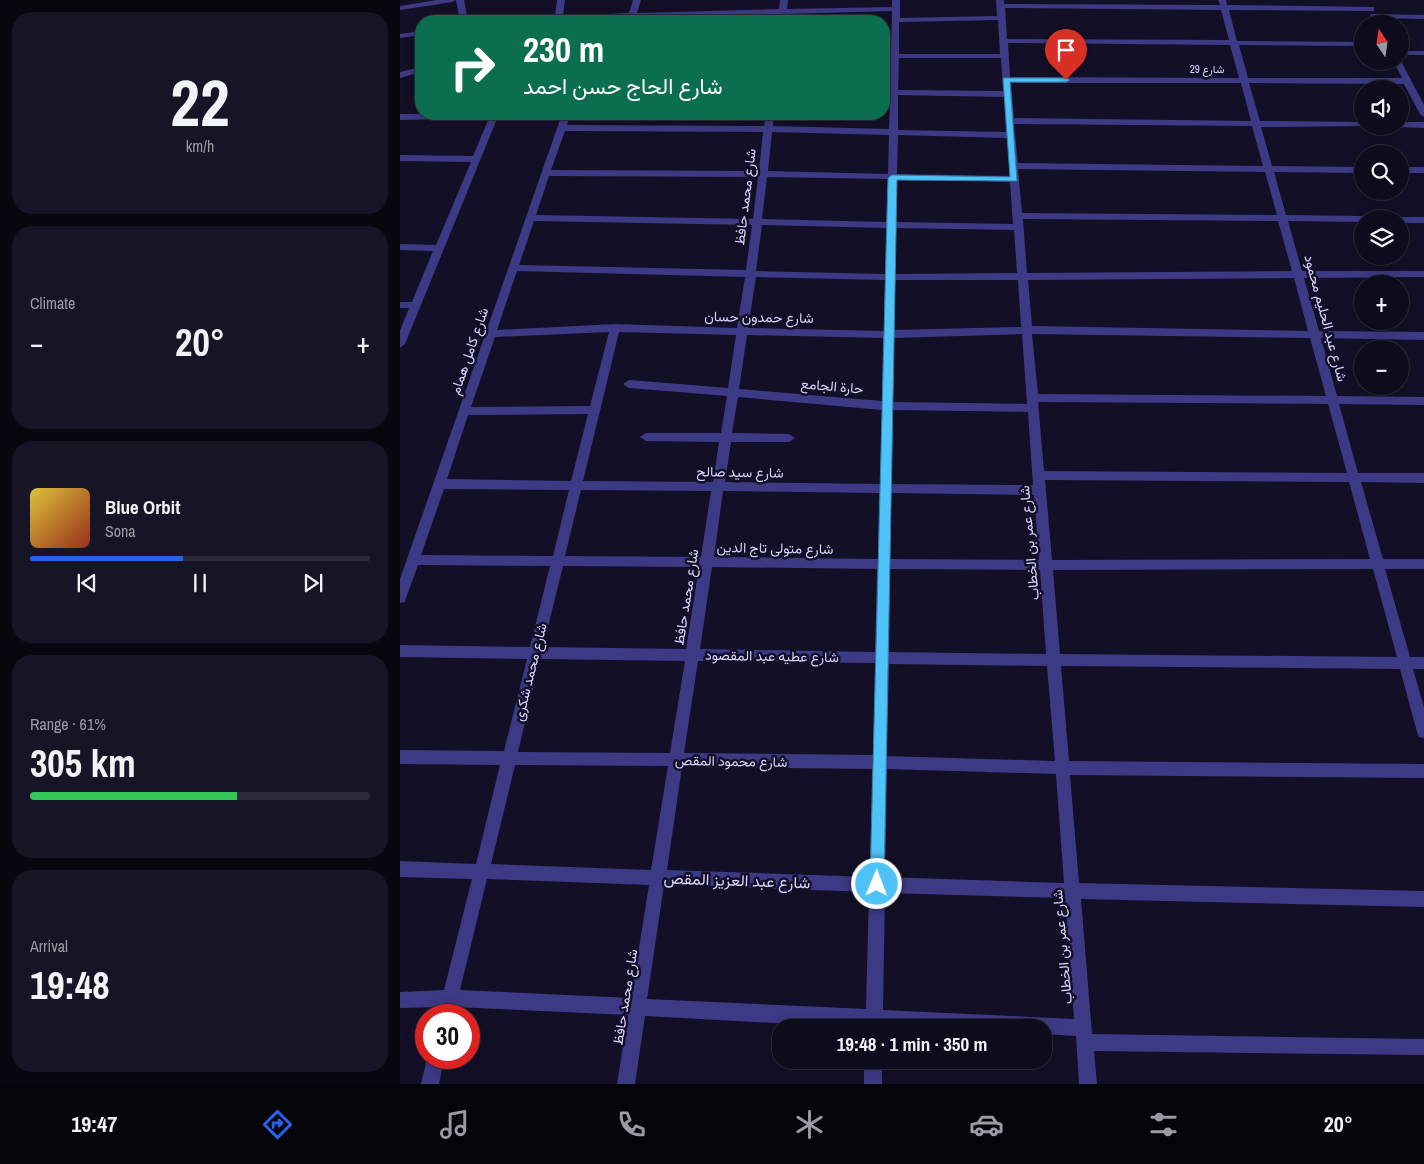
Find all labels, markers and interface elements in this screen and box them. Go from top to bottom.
north arrow [1354,15,1409,70]
map controls [1354,15,1409,395]
text: 230 m [523,26,604,73]
pin [1045,29,1087,80]
icon: right [440,35,505,100]
icon: arrive [1052,36,1080,64]
text: 22 [170,59,230,146]
street label: شارع 29 [1190,62,1225,77]
text: شارع الحاج حسن احمد [523,71,723,101]
button: sound [1354,80,1409,135]
text: km/h [186,135,214,157]
button: search [1354,145,1409,200]
street label: شارع محمد حافظ [730,148,762,247]
button: layers [1354,210,1409,265]
street label: شارع عبد الحليم محمود [1298,253,1352,384]
button: + [1354,275,1409,330]
text: Climate [30,292,75,314]
street label: شارع كامل همام [446,305,494,398]
street label: شارع حمدون حسان [704,307,814,329]
text: 20° [175,317,225,368]
text: − [30,324,43,362]
text: + [357,324,370,362]
button: − [1354,340,1409,395]
street label: حارة الجامع [800,374,864,400]
street label: شارع سيد صالح [696,462,784,484]
street label: شارع عمر بن الخطاب [1015,485,1045,601]
text: Blue Orbit [105,494,180,520]
text: Sona [105,520,136,542]
street label: شارع متولى تاج الدين [716,538,834,560]
street label: شارع محمد حافظ [670,548,704,647]
icon: previous [73,569,101,597]
icon: pause [186,569,214,597]
icon: next [299,569,327,597]
street label: شارع محمد شكرى [509,621,553,723]
street label: شارع عطيه عبد المقصود [705,646,839,668]
text: Range · 61% [30,713,106,735]
text: 305 km [30,738,136,789]
street label: شارع محمود المقص [675,751,787,773]
position arrow [850,857,902,909]
street label: شارع عبد العزيز المقص [663,866,811,895]
street label: شارع عمر بن الخطاب [1048,889,1078,1005]
text: Arrival [30,935,68,957]
street label: شارع محمد حافظ [609,948,643,1047]
text: 19:48 [30,960,110,1011]
speed limit sign: 30 [415,1004,480,1069]
text: 19:48 · 1 min · 350 m [837,1031,987,1057]
icon: directions [260,1107,295,1142]
icon: music [437,1107,472,1142]
icon: phone [614,1107,649,1142]
icon: climate [792,1107,827,1142]
icon: car [969,1107,1004,1142]
icon: filters [1146,1107,1181,1142]
text: 19:47 [71,1109,117,1139]
text: 20° [1324,1109,1353,1139]

